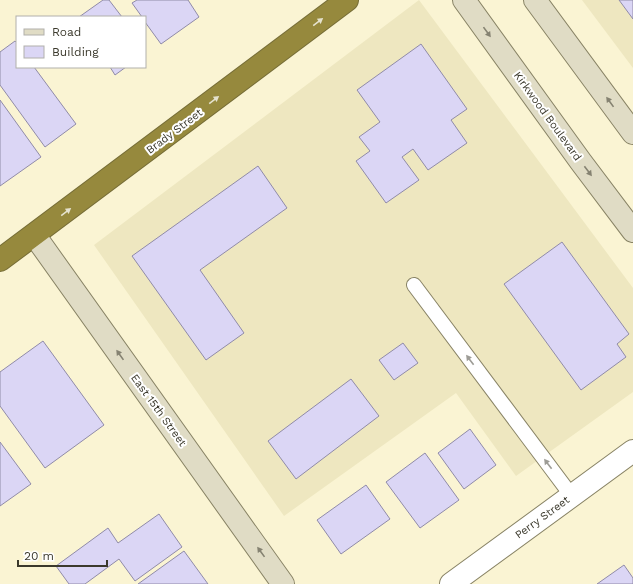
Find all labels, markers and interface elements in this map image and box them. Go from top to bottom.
legend [16,16,146,68]
one-way arrow [313,18,323,26]
text: Road [52,25,81,39]
one-way arrow [483,26,491,37]
text: Building [52,45,99,59]
street label: Kirkwood Boulevard [511,69,584,163]
one-way arrow [209,96,220,104]
one-way arrow [606,97,614,107]
street label: Brady Street [144,106,205,157]
one-way arrow [584,166,592,176]
one-way arrow [60,208,71,216]
one-way arrow [116,350,124,361]
one-way arrow [466,355,474,365]
street label: East 15th Street [128,372,189,449]
one-way arrow [544,459,552,469]
street label: Perry Street [513,493,572,542]
scale bar [18,542,107,568]
one-way arrow [257,547,265,558]
text: 20 m [24,549,54,563]

